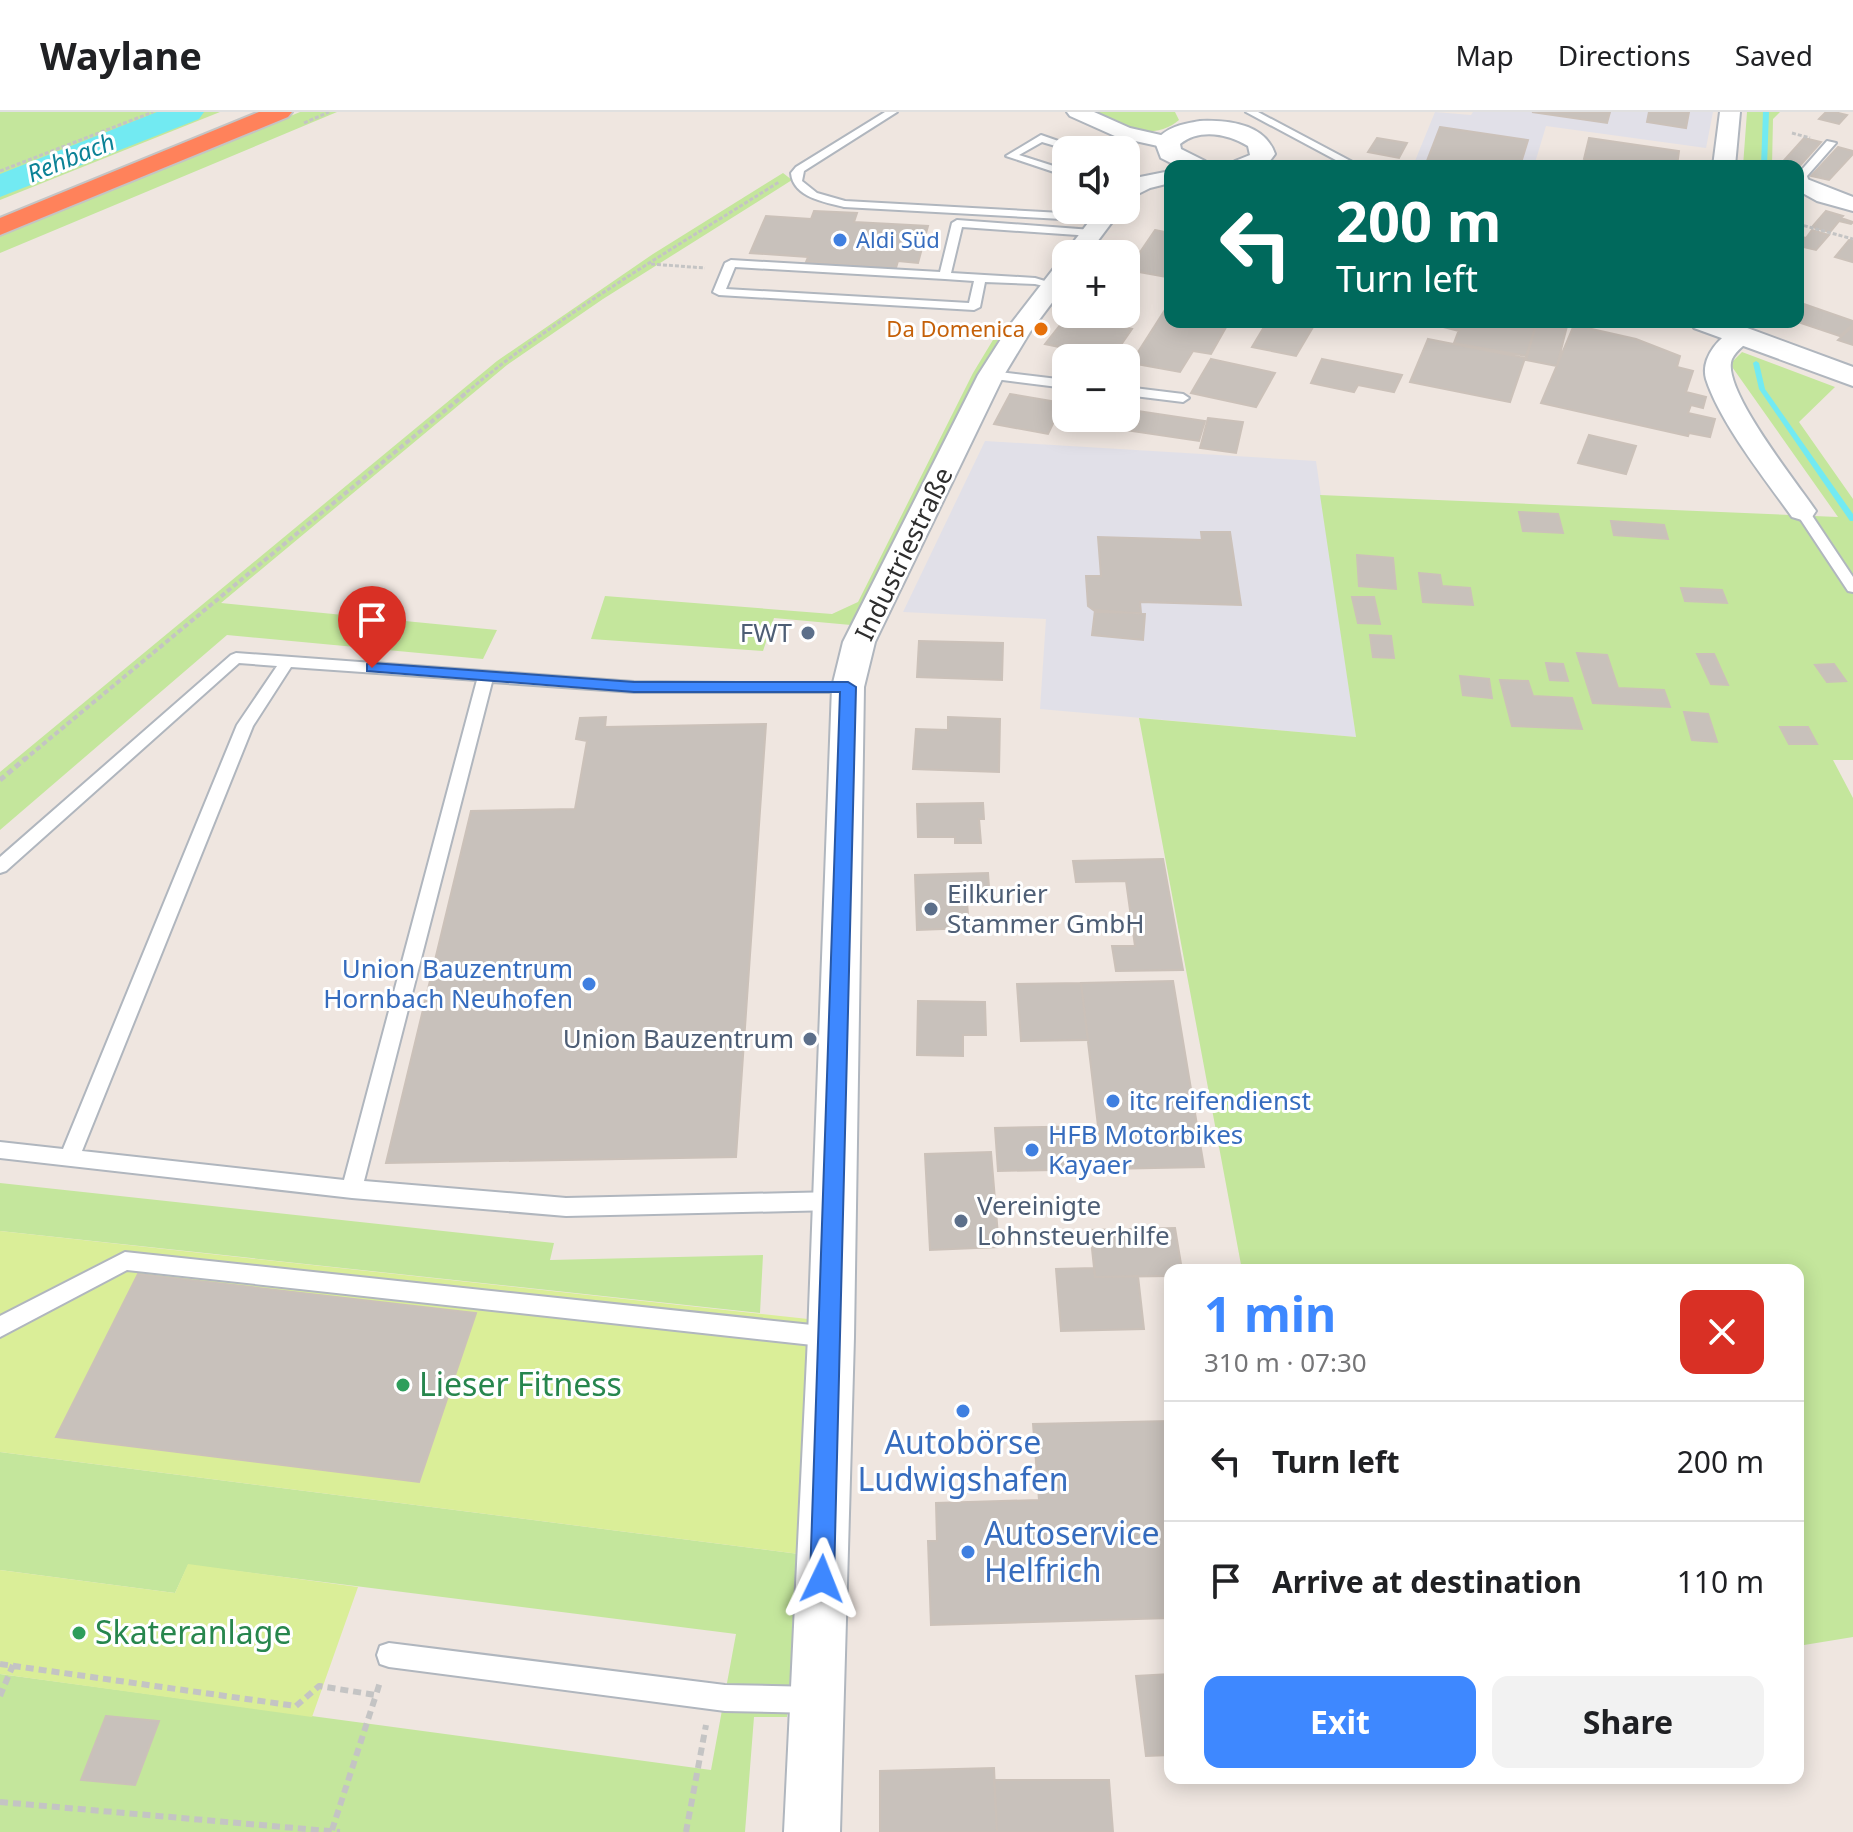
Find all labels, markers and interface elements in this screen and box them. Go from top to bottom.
text: Waylane [40,29,202,81]
text: Map [1455,36,1514,74]
text: Directions [1558,36,1691,74]
text: Saved [1735,36,1813,74]
water label: Rehbach [22,124,119,189]
map controls [1052,136,1140,432]
button: sound [1052,136,1140,224]
text: 200 m [1336,182,1501,258]
icon: left [1204,192,1308,296]
place label: Aldi Süd [856,224,940,254]
marker: Aldi Süd [831,231,849,249]
button: + [1052,240,1140,328]
text: Turn left [1336,254,1478,303]
place label: Da Domenica [886,313,1025,343]
marker: Da Domenica [1032,320,1050,338]
button: − [1052,344,1140,432]
street label: Industriestraße [846,461,961,646]
pin [338,586,406,668]
icon: arrive [350,598,394,642]
place label: FWT [740,614,793,650]
marker: FWT [799,624,817,642]
place label: Eilkurier Stammer GmbH [947,875,1145,941]
marker: Eilkurier Stammer GmbH [922,900,940,918]
place label: Union Bauzentrum Hornbach Neuhofen [323,950,573,1016]
marker: Union Bauzentrum Hornbach Neuhofen [580,975,598,993]
place label: Union Bauzentrum [563,1020,794,1056]
marker: Union Bauzentrum [801,1030,819,1048]
place label: itc reifendienst [1129,1082,1311,1118]
marker: itc reifendienst [1104,1092,1122,1110]
place label: HFB Motorbikes Kayaer [1048,1116,1243,1182]
marker: HFB Motorbikes Kayaer [1023,1141,1041,1159]
place label: Vereinigte Lohnsteuerhilfe [977,1187,1170,1253]
marker: Vereinigte Lohnsteuerhilfe [952,1212,970,1230]
text: 1 min [1204,1281,1336,1346]
button: close [1680,1290,1764,1374]
text: 310 m · 07:30 [1204,1344,1367,1380]
place label: Lieser Fitness [419,1362,622,1405]
marker: Lieser Fitness [394,1376,412,1394]
marker: Autobörse Ludwigshafen [954,1402,972,1420]
place label: Autobörse Ludwigshafen [857,1420,1069,1500]
icon: left [1204,1439,1248,1483]
text: Turn left [1272,1441,1400,1482]
text: 200 m [1677,1441,1764,1482]
place label: Autoservice Helfrich [984,1511,1160,1591]
position arrow [780,1537,864,1621]
marker: Autoservice Helfrich [959,1543,977,1561]
icon: arrive [1204,1559,1248,1603]
text: Arrive at destination [1272,1561,1582,1602]
text: 110 m [1677,1561,1764,1602]
place label: Skateranlage [95,1610,291,1653]
marker: Skateranlage [70,1624,88,1642]
button: Exit [1204,1676,1476,1768]
button: Share [1492,1676,1764,1768]

